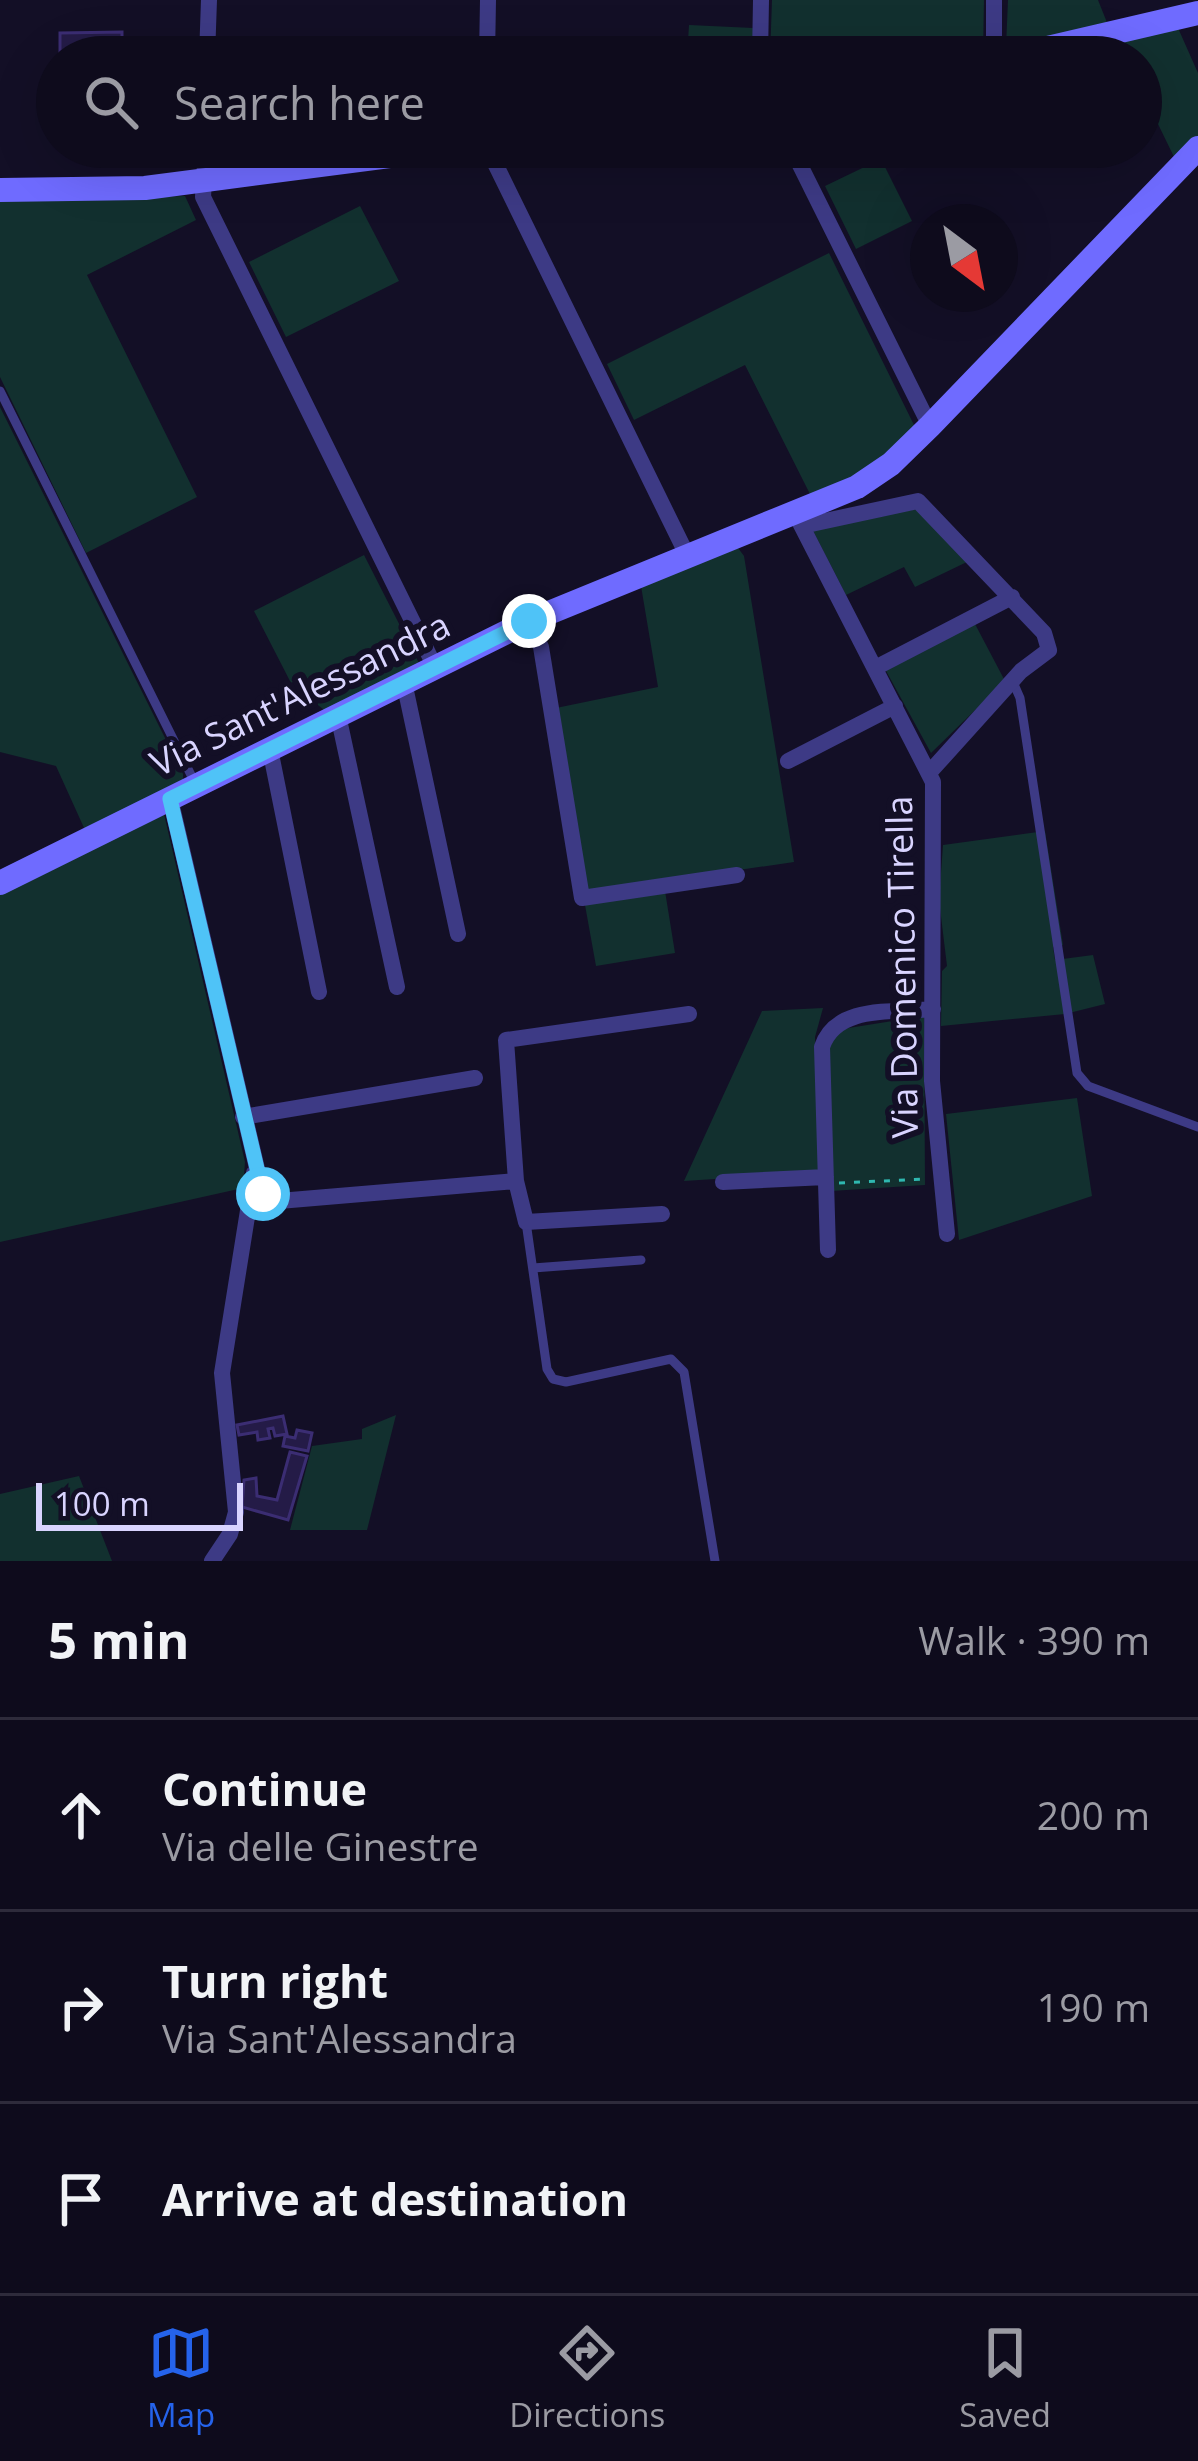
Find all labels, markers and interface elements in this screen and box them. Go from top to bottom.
search box [36,36,1162,168]
icon: search [78,69,144,135]
text: Search here [174,72,425,133]
north arrow [910,204,1018,312]
route end [502,594,556,648]
street label: Via Sant'Alessandra [142,600,458,787]
street label: Via Domenico Tirella [874,795,929,1139]
route start [236,1167,290,1221]
scale bar [36,1477,243,1530]
text: 100 m [54,1481,150,1526]
text: 5 min [48,1604,190,1674]
text: Walk · 390 m [918,1613,1150,1666]
text: Continue [162,1758,367,1819]
icon: ahead [48,1782,114,1848]
text: 200 m [1037,1788,1150,1841]
text: Via delle Ginestre [162,1819,479,1872]
text: Turn right [162,1950,388,2011]
icon: right [48,1974,114,2040]
text: 190 m [1037,1980,1150,2033]
text: Via Sant'Alessandra [162,2011,517,2064]
icon: arrive [48,2166,114,2232]
text: Arrive at destination [162,2168,628,2229]
tab: Map [147,2320,215,2437]
tab: Directions [509,2320,665,2437]
tab: Saved [959,2320,1051,2437]

